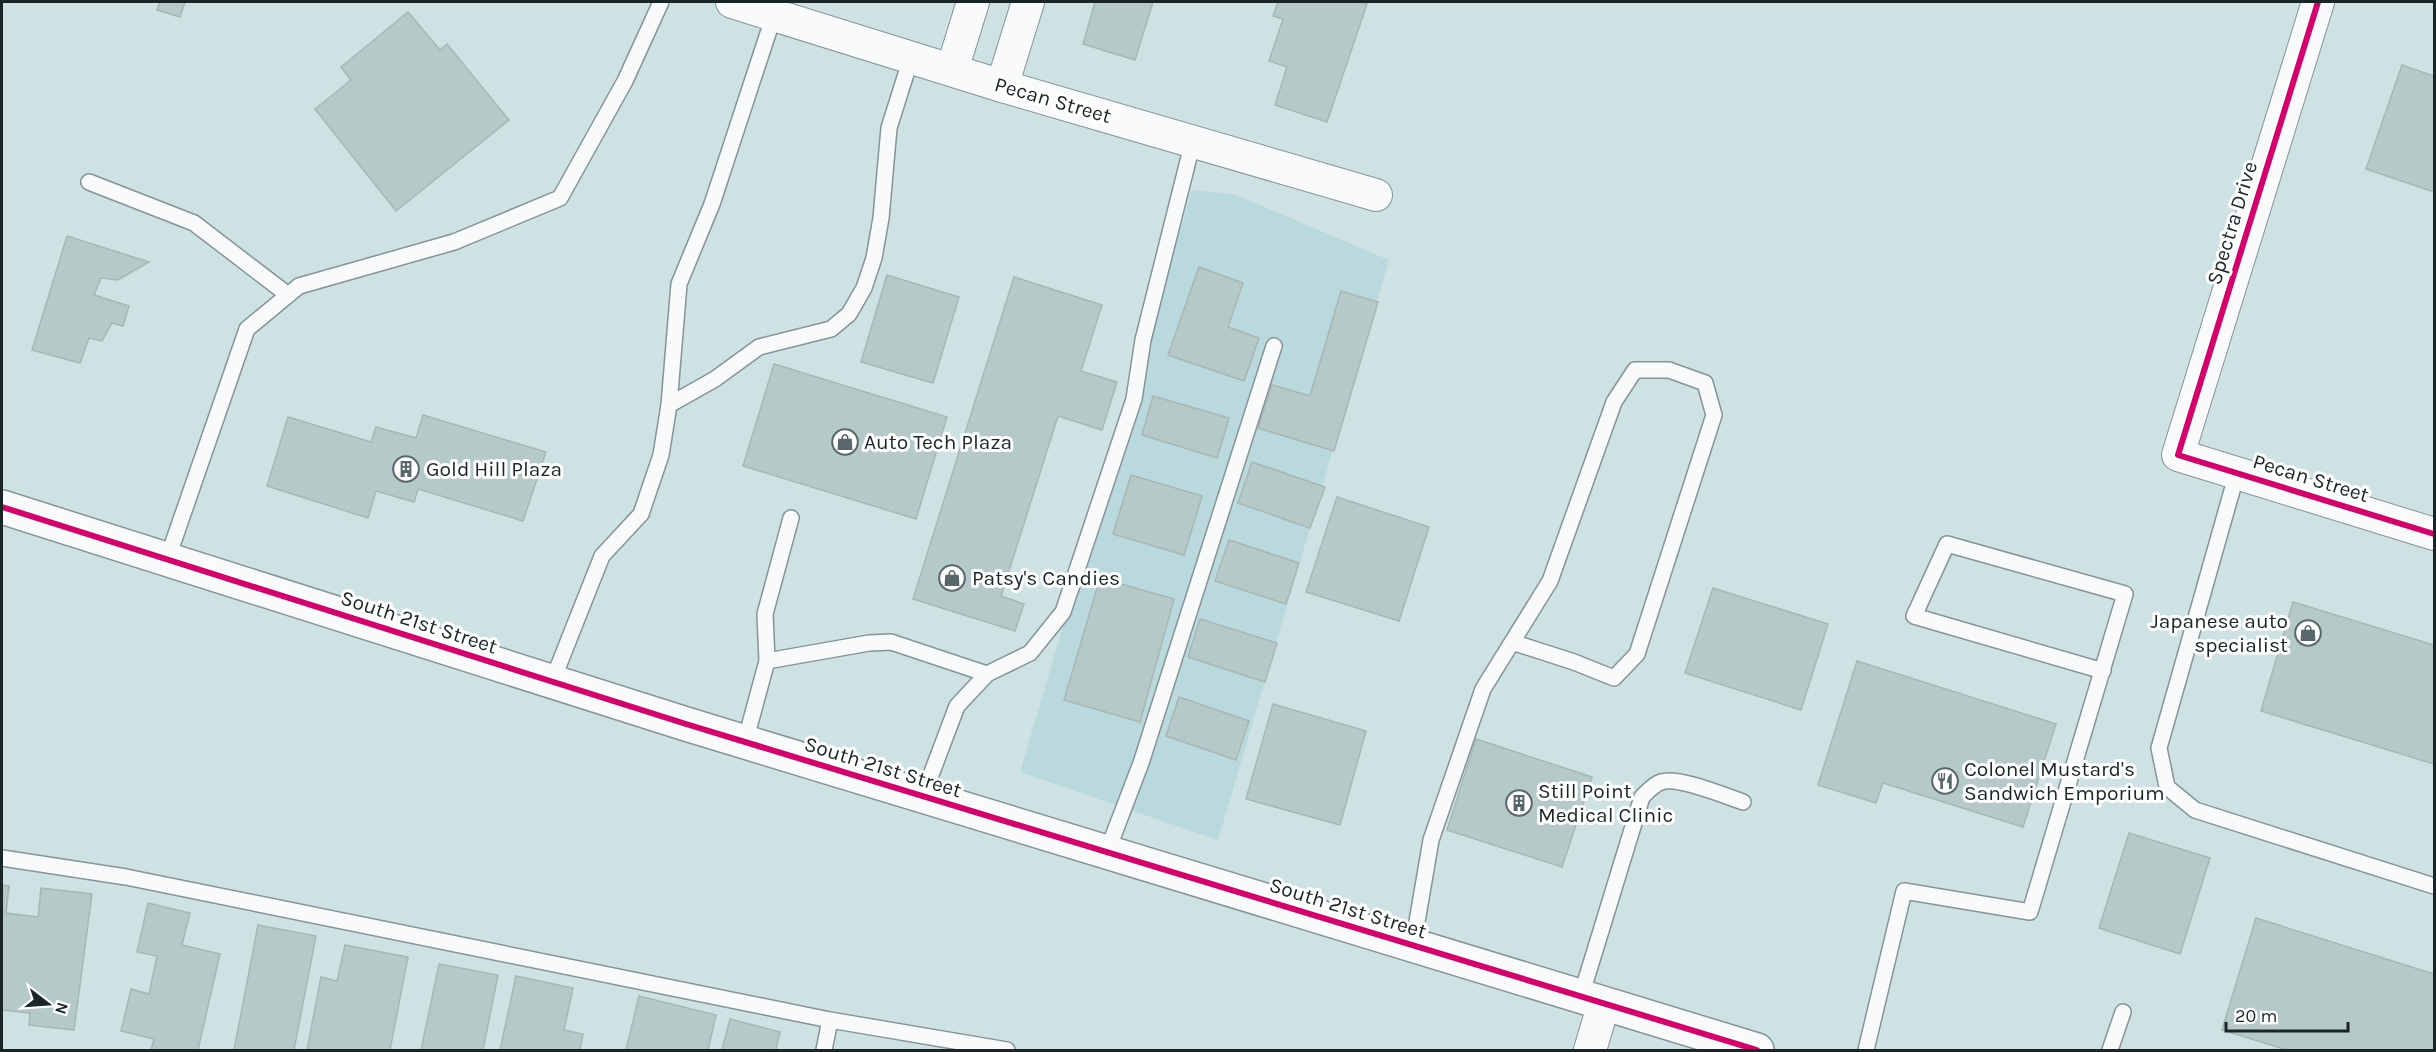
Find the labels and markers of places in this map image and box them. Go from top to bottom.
shop icon: Auto Tech Plaza [830,427,860,457]
place label: Auto Tech Plaza [864,430,1012,454]
building icon: Gold Hill Plaza [391,454,421,484]
place label: Gold Hill Plaza [426,457,562,481]
shop icon: Patsy's Candies [937,563,967,593]
place label: Patsy's Candies [972,566,1120,590]
place label: Japanese auto specialist [2150,609,2288,657]
shop icon: Japanese auto specialist [2293,618,2323,648]
place label: Colonel Mustard's Sandwich Emporium [1964,757,2165,805]
restaurant icon: Colonel Mustard's Sandwich Emporium [1930,766,1960,796]
place label: Still Point Medical Clinic [1538,779,1673,827]
building icon: Still Point Medical Clinic [1504,788,1534,818]

